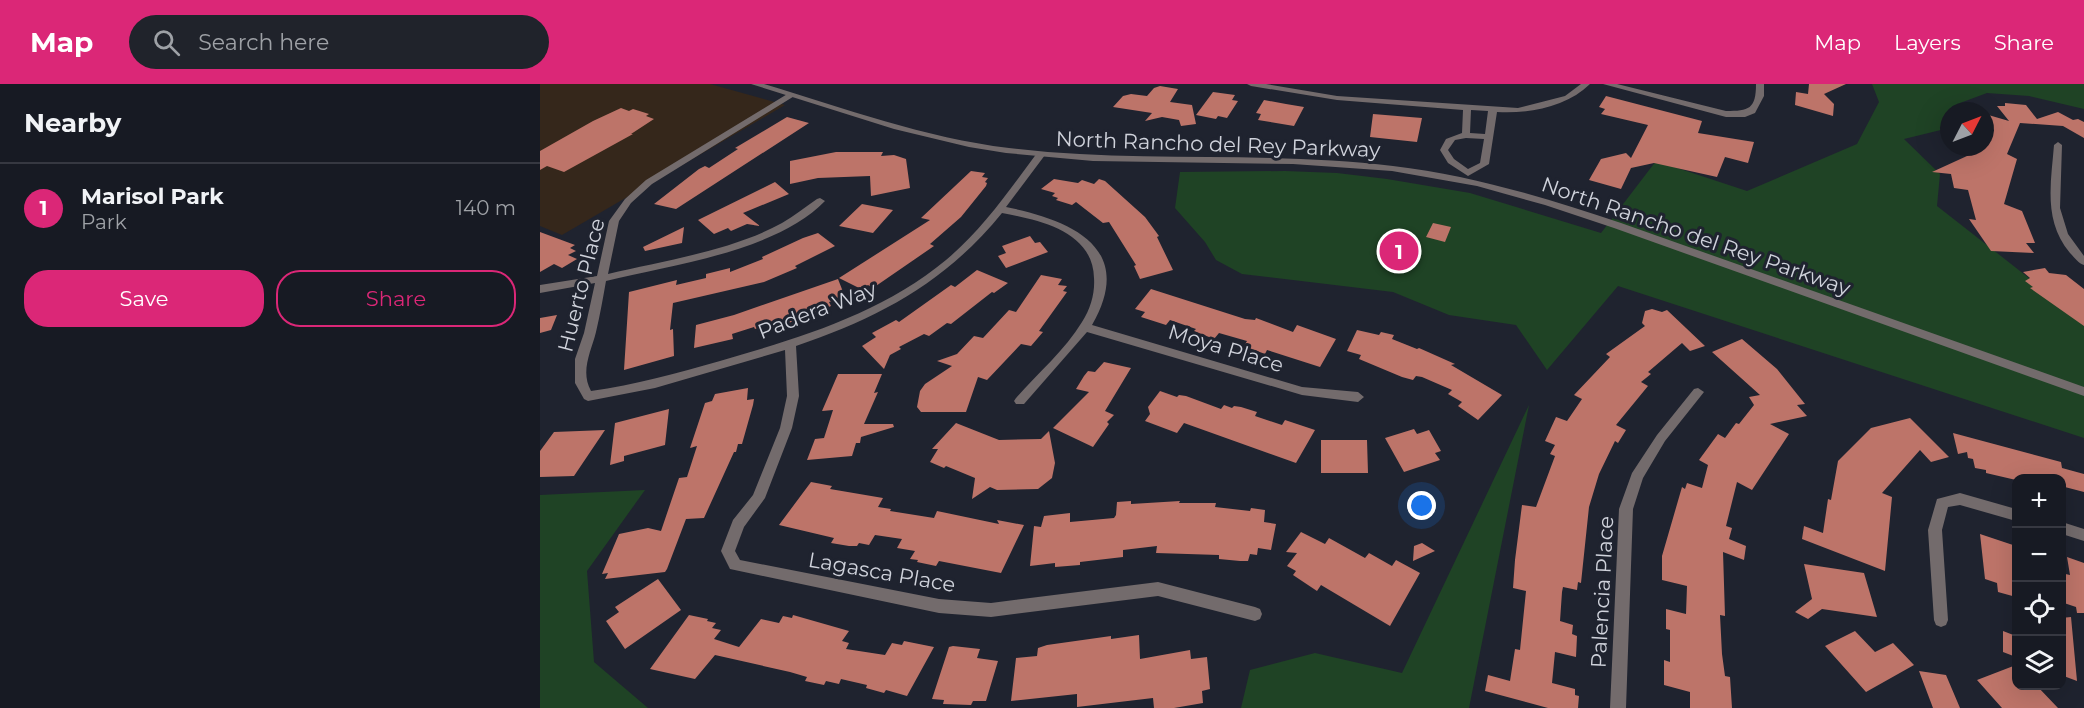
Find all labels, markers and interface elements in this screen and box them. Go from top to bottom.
search box [129,15,549,69]
text: Map [30,25,93,59]
icon: search [150,26,183,59]
text: Search here [198,29,329,56]
text: Map [1814,30,1861,55]
text: Layers [1894,30,1961,55]
text: Share [1994,30,2054,55]
north arrow [1940,102,1994,156]
text: Nearby [24,107,121,139]
street label: North Rancho del Rey Parkway [1055,126,1381,162]
street label: North Rancho del Rey Parkway [1538,171,1854,301]
text: Marisol Park [81,183,224,210]
text: 1 [40,196,47,220]
text: 140 m [456,196,516,220]
text: Park [81,210,127,234]
street label: Huerto Place [552,216,610,354]
pin: 1 [1380,228,1418,274]
button: Save [24,270,264,327]
button: Share [276,270,516,327]
street label: Padera Way [754,276,880,344]
street label: Moya Place [1165,319,1287,377]
map controls [2012,474,2066,690]
button: + [2012,474,2066,528]
your location [1407,491,1436,520]
street label: Palencia Place [1586,515,1618,669]
button: − [2012,528,2066,582]
street label: Lagasca Place [806,547,958,597]
button: locate [2012,582,2066,636]
button: layers [2012,636,2066,690]

